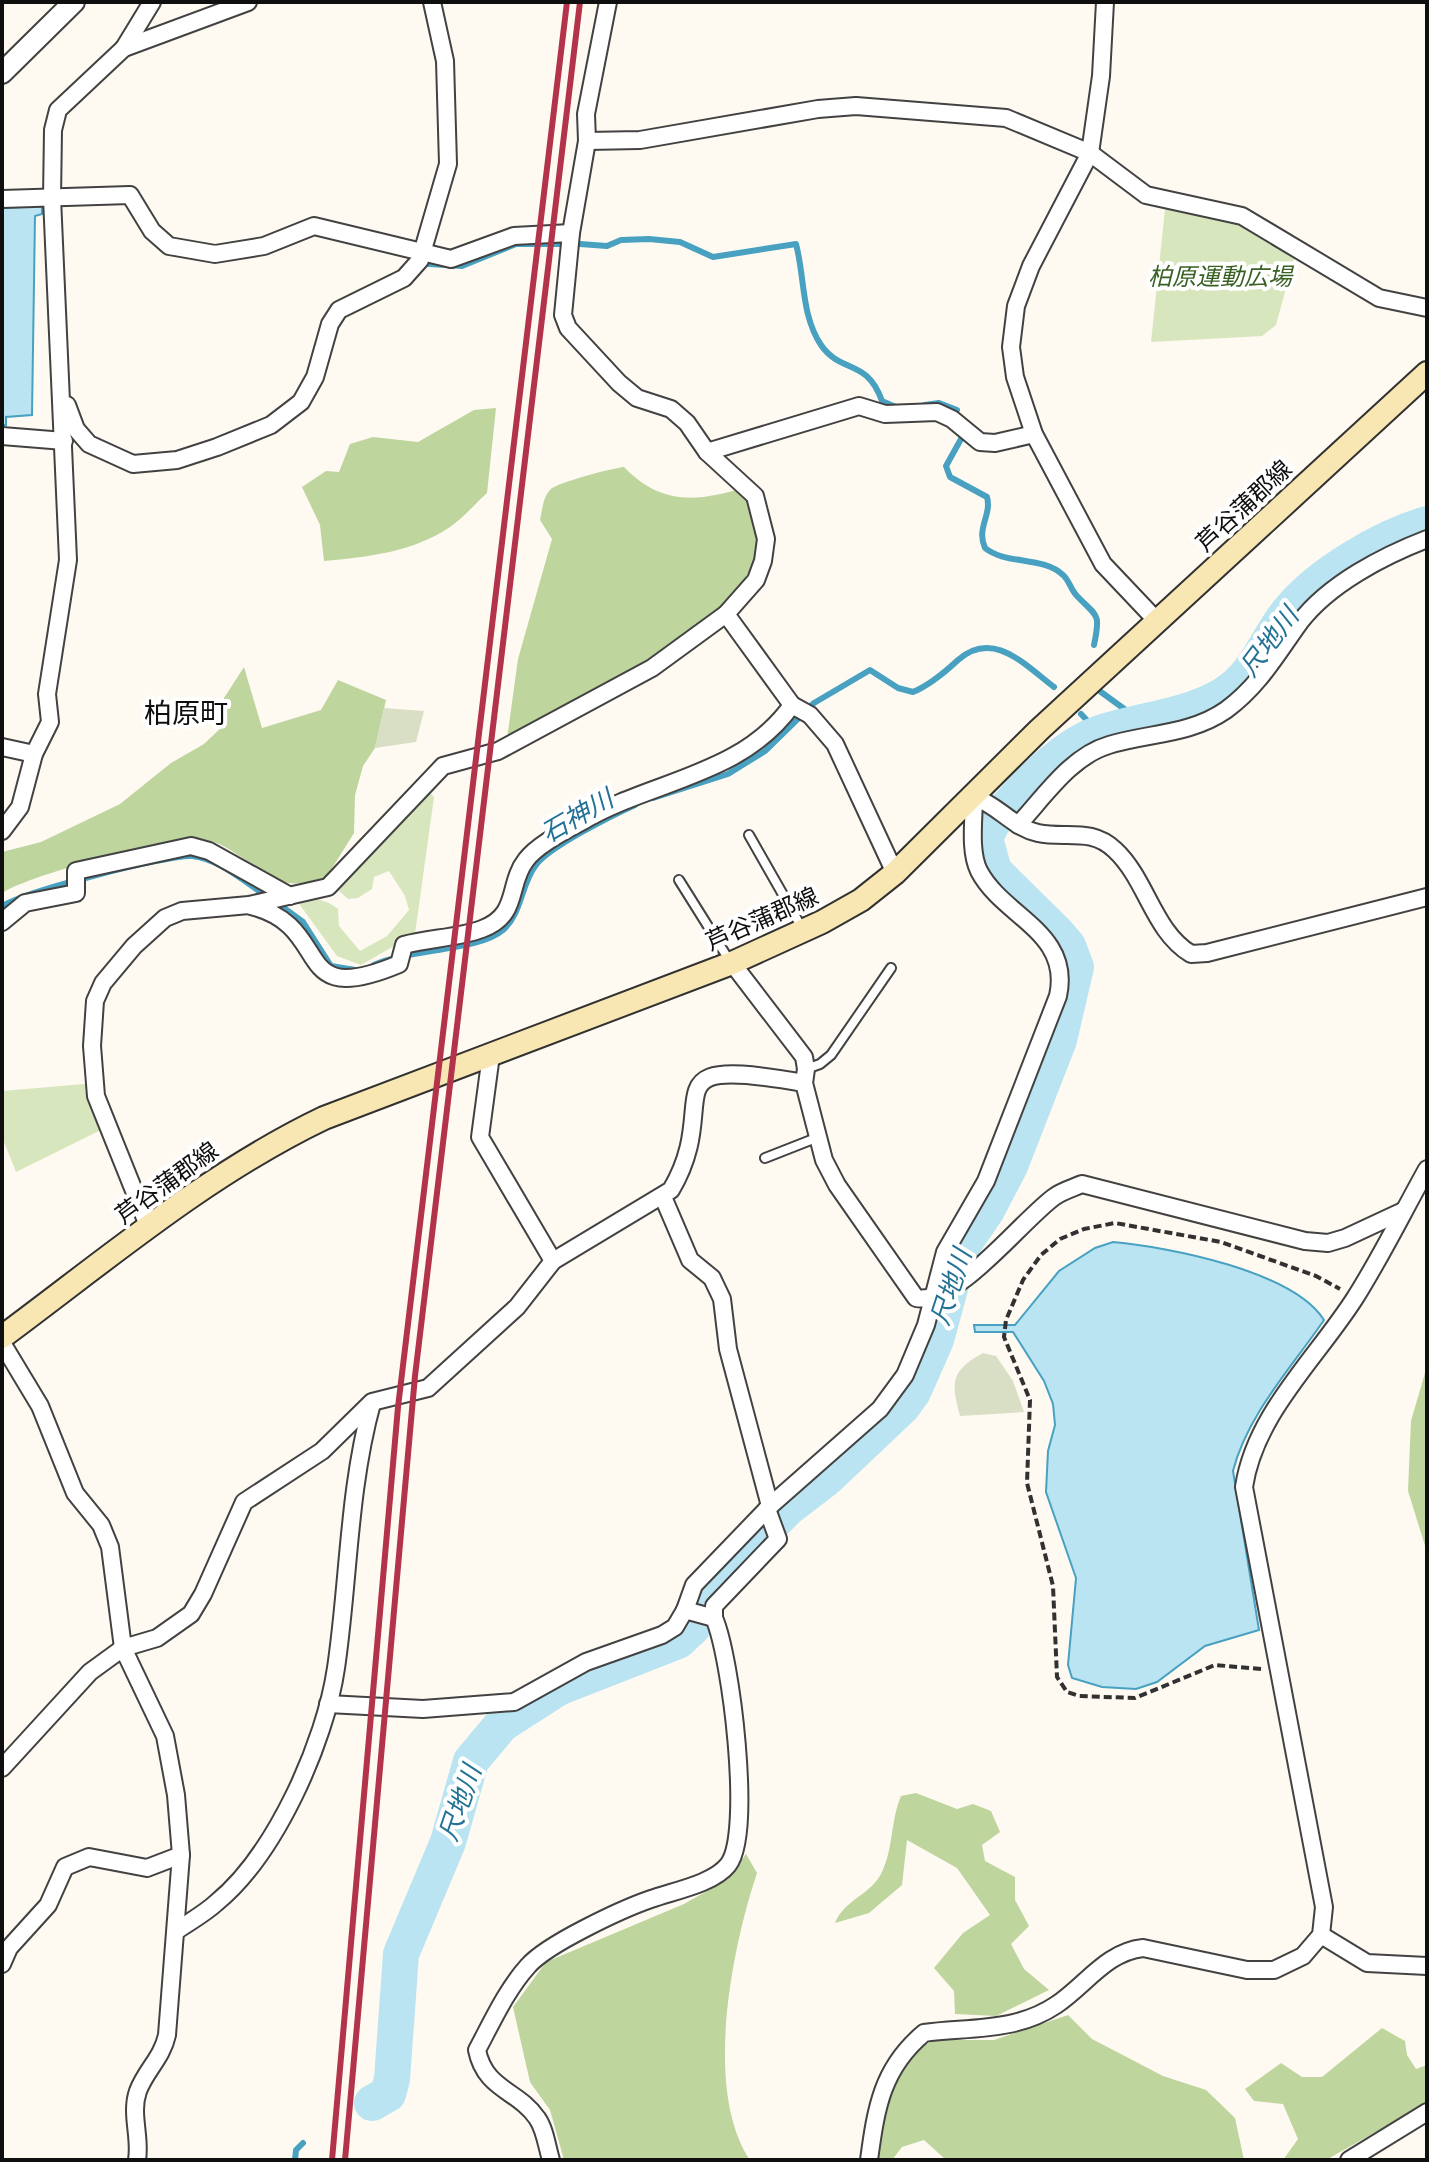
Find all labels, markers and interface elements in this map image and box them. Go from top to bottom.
park label: 柏原運動広場 [1148,262,1295,291]
street label: 芦谷蒲郡線 [1190,454,1297,557]
water label: 尺地川 [1233,599,1307,683]
district label: 柏原町 [144,696,228,731]
water label: 石神川 [535,781,621,849]
street label: 芦谷蒲郡線 [701,881,823,956]
street label: 芦谷蒲郡線 [110,1136,224,1230]
water label: 尺地川 [924,1242,979,1329]
water label: 尺地川 [432,1758,489,1845]

